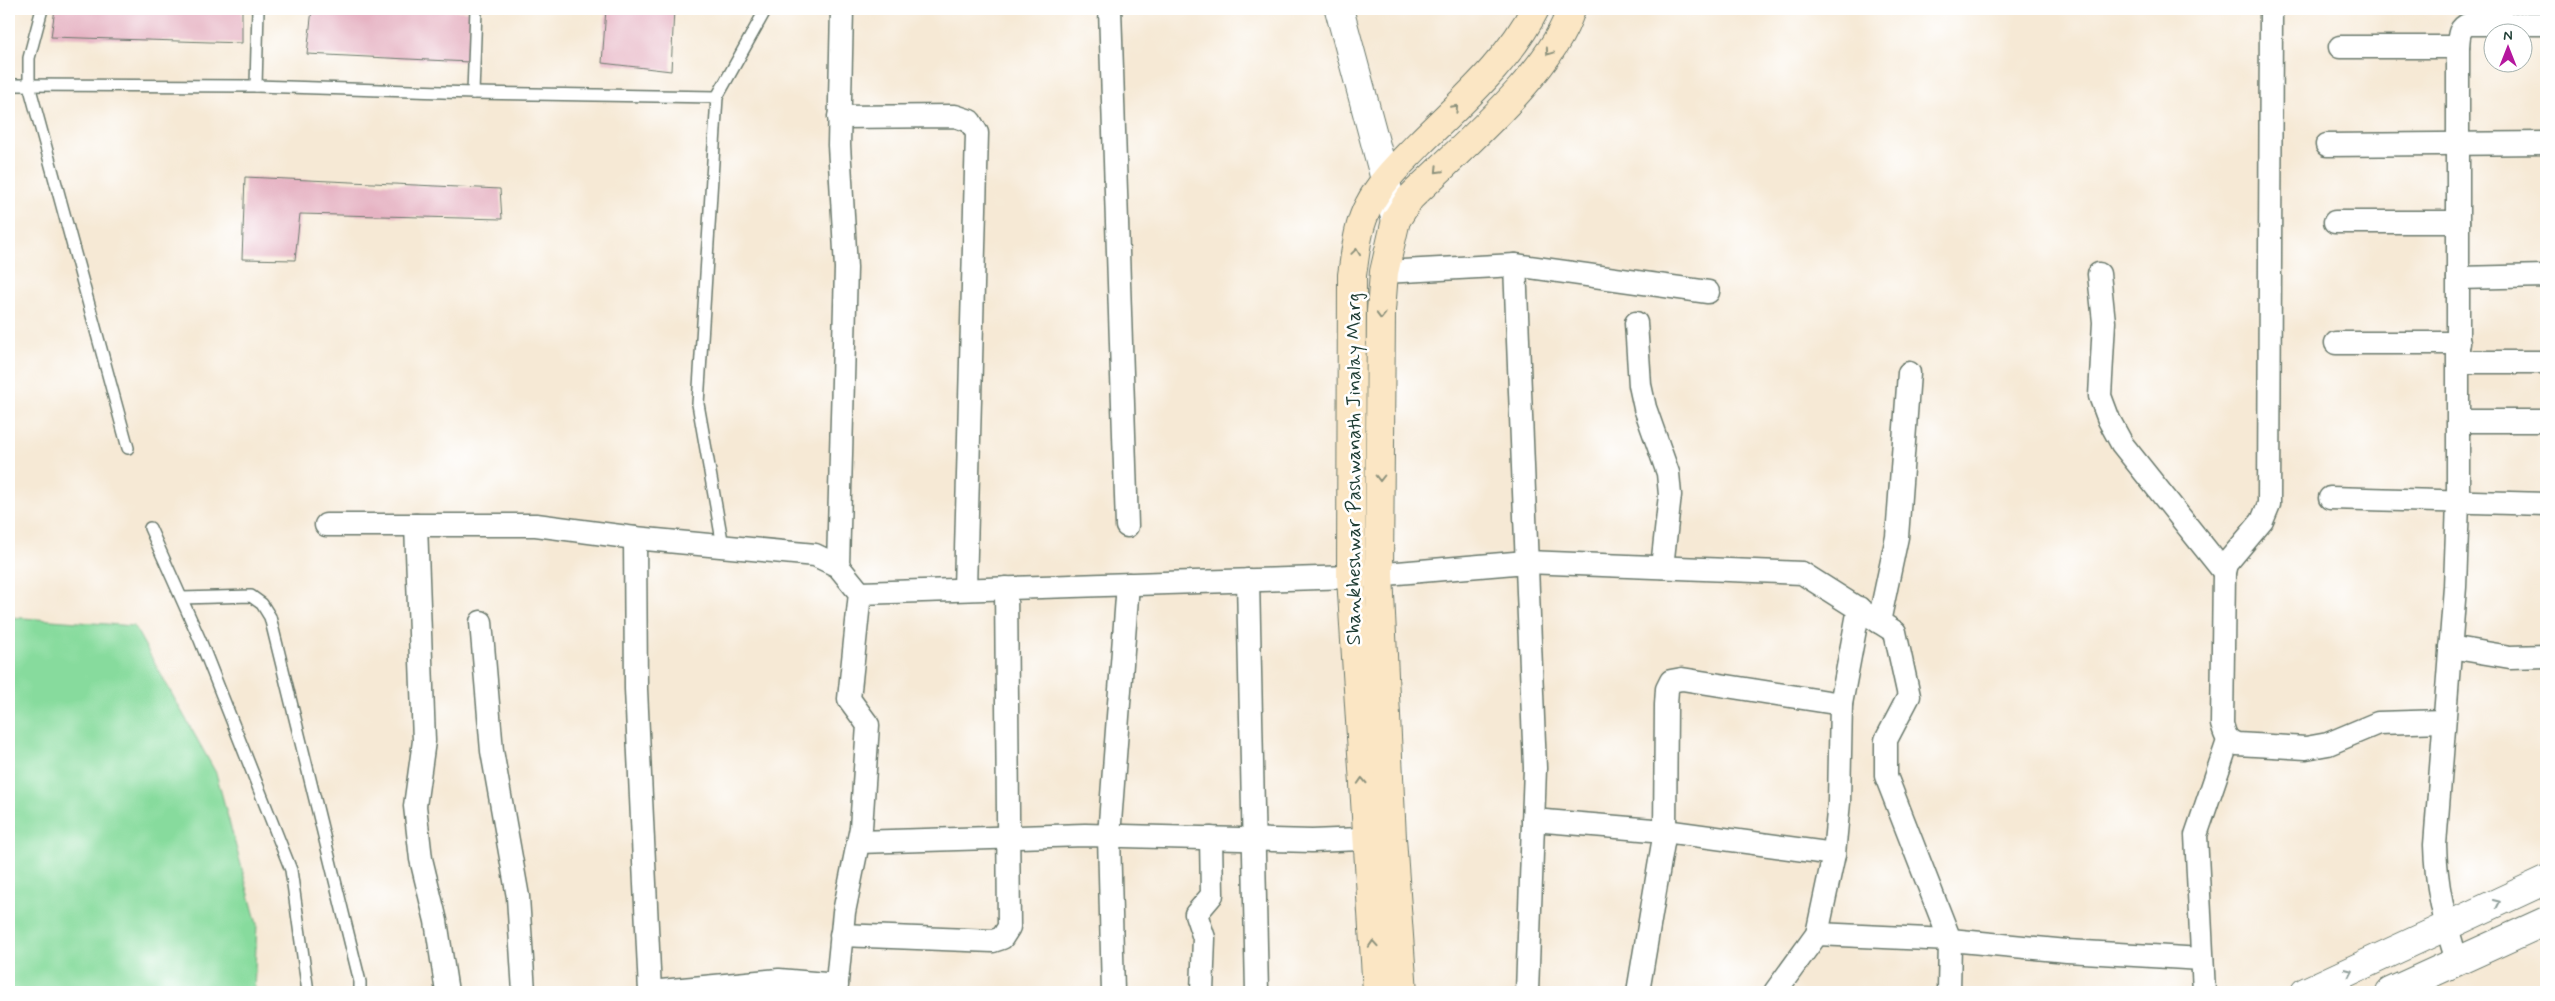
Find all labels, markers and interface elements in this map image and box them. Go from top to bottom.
north arrow [2482,22,2532,72]
text: N [2503,27,2513,45]
one-way arrow [1546,46,1555,55]
one-way arrow [1449,104,1458,113]
one-way arrow [1435,165,1444,174]
one-way arrow [1350,248,1361,256]
street label: Shankheshwar Pashwanath Jinalay Marg [1341,293,1368,645]
one-way arrow [1376,312,1386,320]
one-way arrow [1375,474,1385,482]
one-way arrow [1357,777,1368,785]
one-way arrow [2492,899,2501,909]
one-way arrow [1368,939,1379,947]
one-way arrow [2344,967,2353,978]

